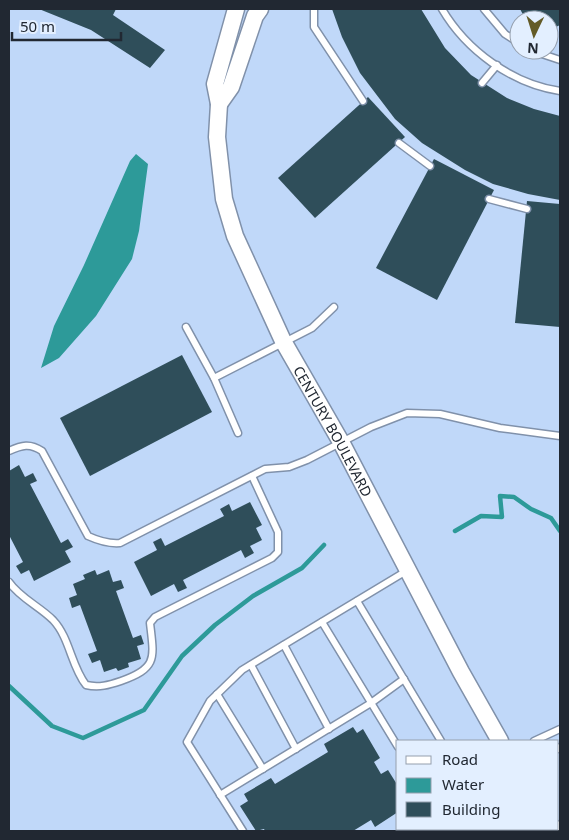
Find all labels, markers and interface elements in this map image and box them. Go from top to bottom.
scale bar [12,10,121,42]
north arrow [509,10,559,60]
text: 50 m [20,16,55,36]
text: N [527,39,539,58]
street label: CENTURY BOULEVARD [290,362,377,500]
legend [396,740,559,830]
text: Road [442,749,478,769]
text: Water [442,774,484,794]
text: Building [442,799,500,819]

